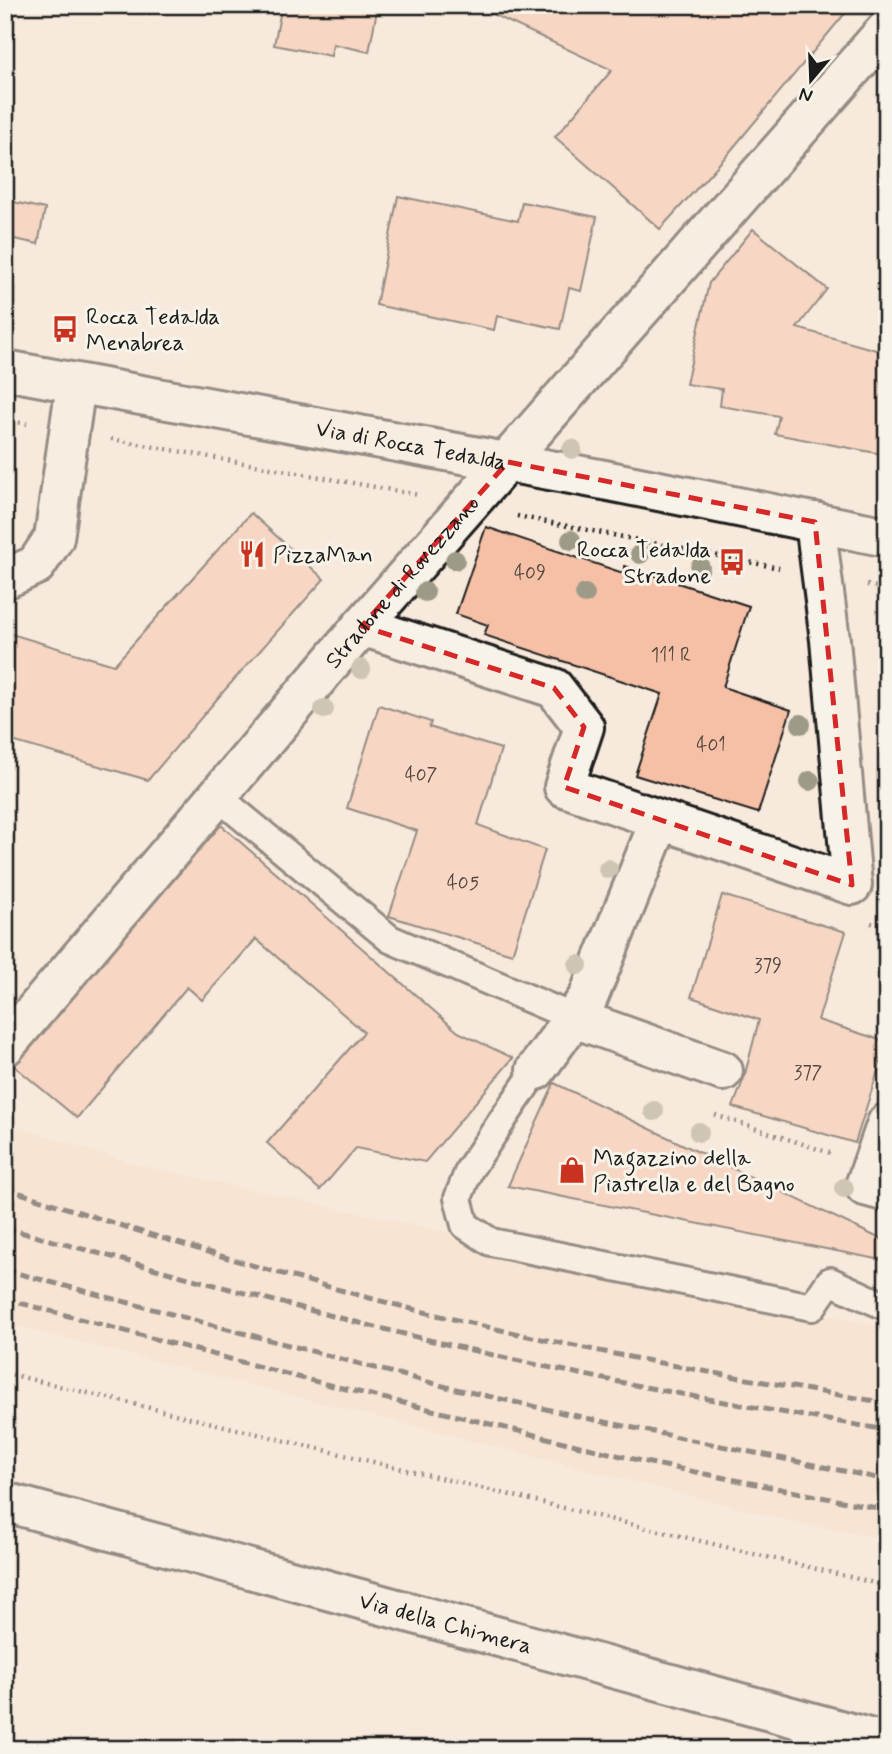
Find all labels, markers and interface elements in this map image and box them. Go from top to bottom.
north arrow [776,46,846,116]
text: N [796,81,816,109]
place label: Rocca Tedalda Menabrea [86,303,220,359]
bus stop icon: Rocca Tedalda Menabrea [50,314,80,344]
street label: Via di Rocca Tedalda [313,414,509,479]
street label: Stradone di Rovezzano [319,490,487,676]
place label: Rocca Tedalda Stradone [577,536,711,592]
restaurant icon: PizzaMan [237,539,267,569]
place label: PizzaMan [273,541,373,571]
bus stop icon: Rocca Tedalda Stradone [717,547,747,577]
house number: 409 [514,561,546,586]
house number: 111 R [651,643,691,668]
house number: 401 [696,733,726,758]
house number: 407 [405,763,437,788]
house number: 405 [447,871,479,896]
house number: 379 [754,954,782,979]
house number: 377 [794,1061,822,1086]
place label: Magazzino della Piastrella e del Bagno [593,1144,795,1200]
shop icon: Magazzino della Piastrella e del Bagno [557,1155,587,1185]
street label: Via della Chimera [355,1586,535,1662]

